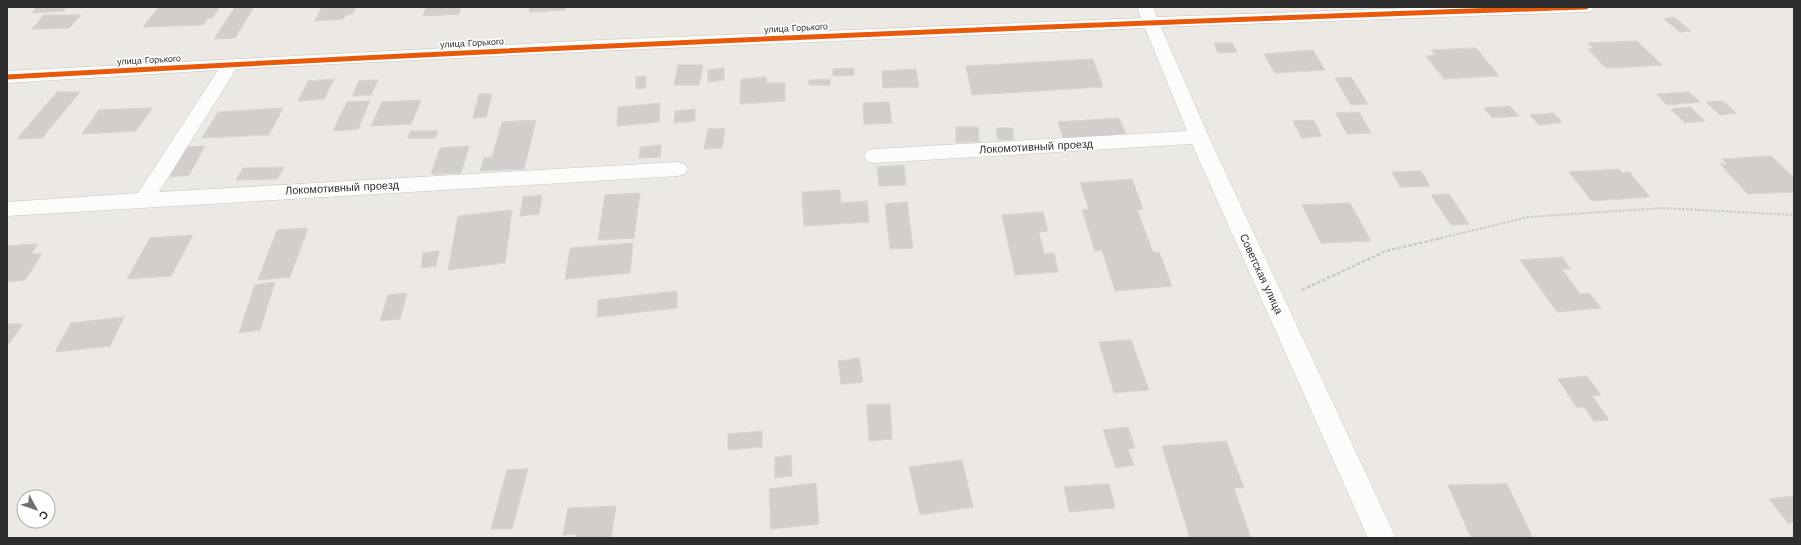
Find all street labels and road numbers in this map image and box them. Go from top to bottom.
street label: улица Горького [764,21,828,35]
street label: улица Горького [440,36,504,50]
street label: улица Горького [117,53,181,67]
street label: Локомотивный проезд [979,137,1094,156]
street label: Локомотивный проезд [285,178,400,197]
street label: Советская улица [1237,232,1286,317]

